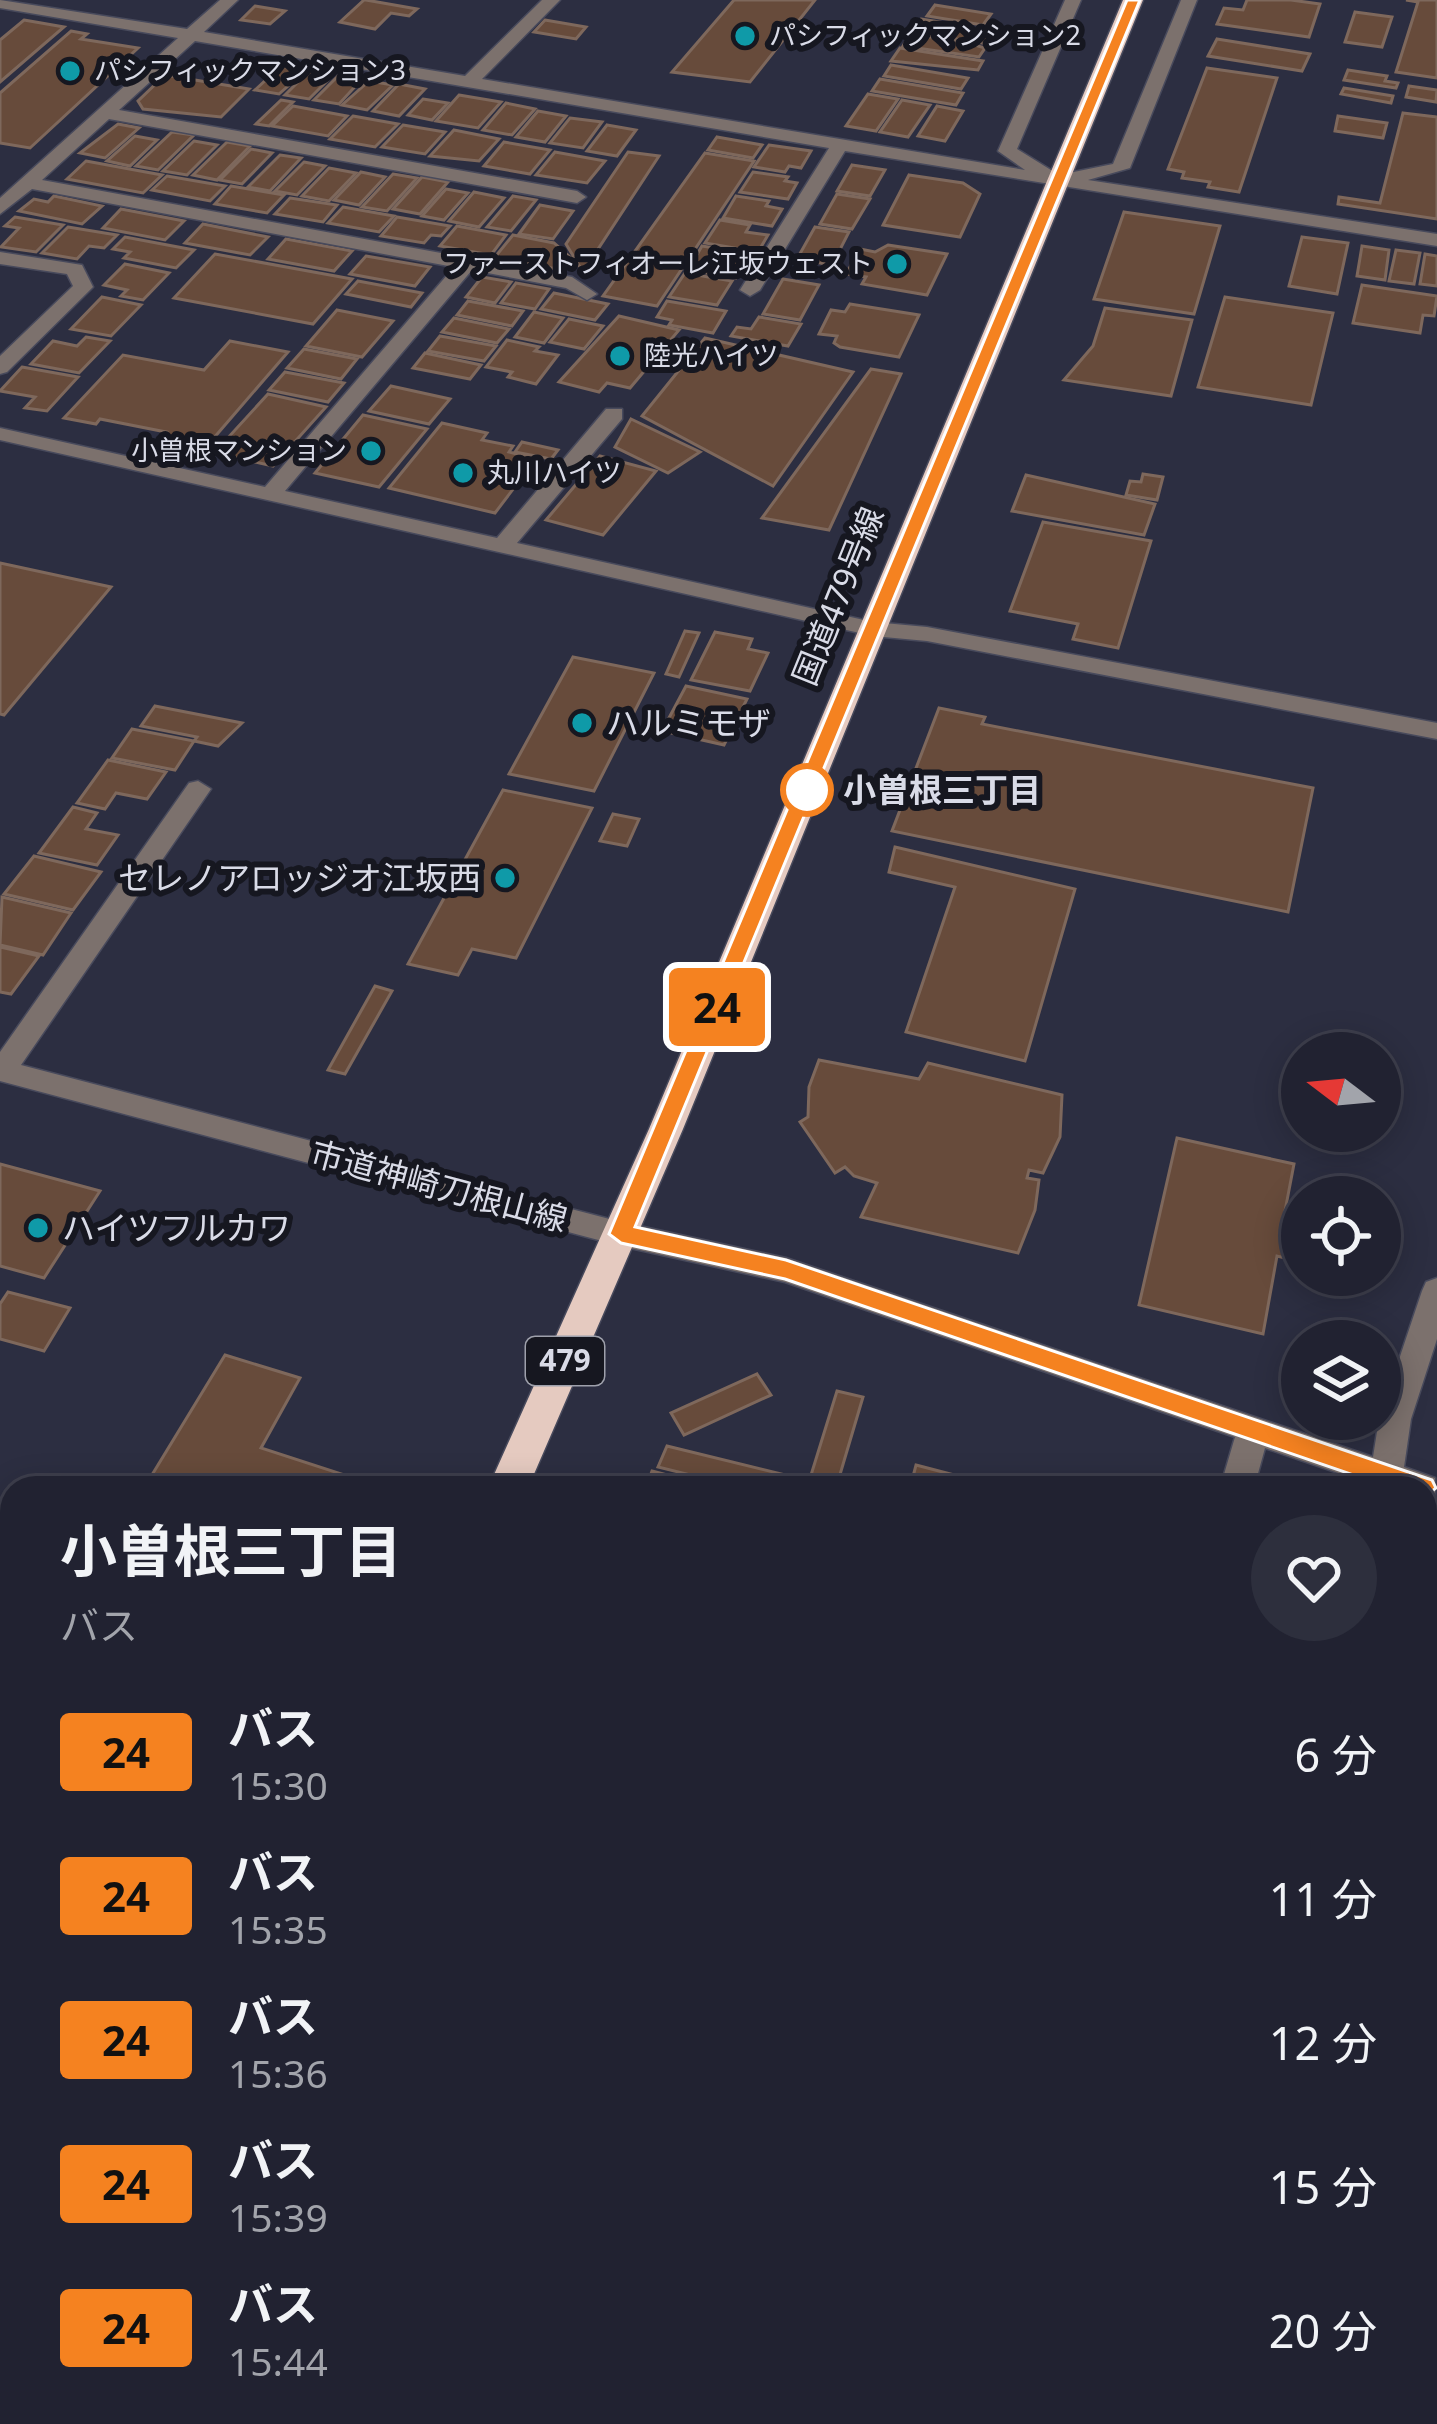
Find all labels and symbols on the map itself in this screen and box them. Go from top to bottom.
place label: パシフィックマンション2 [769,16,1081,53]
marker: パシフィックマンション2 [732,23,758,49]
place label: パシフィックマンション3 [94,51,406,88]
marker: パシフィックマンション3 [57,58,83,84]
place label: ファーストフィオーレ江坂ウェスト [443,244,873,281]
marker: ファーストフィオーレ江坂ウェスト [884,251,910,277]
place label: 陸光ハイツ [644,336,778,373]
marker: 陸光ハイツ [607,343,633,369]
place label: 小曽根マンション [131,431,347,468]
marker: 小曽根マンション [358,438,384,464]
place label: 丸川ハイツ [487,453,621,490]
marker: 丸川ハイツ [450,460,476,486]
street label: 国道479号線 [781,500,894,692]
place label: ハルミモザ [606,700,771,745]
marker: ハルミモザ [569,710,595,736]
marker: 小曽根三丁目 [782,765,832,815]
place label: 小曽根三丁目 [843,767,1041,812]
place label: セレノアロッジオ江坂西 [118,855,481,900]
marker: セレノアロッジオ江坂西 [492,865,518,891]
line badge: 24 [663,968,771,1046]
north arrow [1281,1032,1401,1152]
street label: 市道神崎刀根山線 [306,1130,572,1241]
place label: ハイツフルカワ [62,1205,291,1250]
marker: ハイツフルカワ [25,1215,51,1241]
road number: 479 [526,1337,604,1385]

